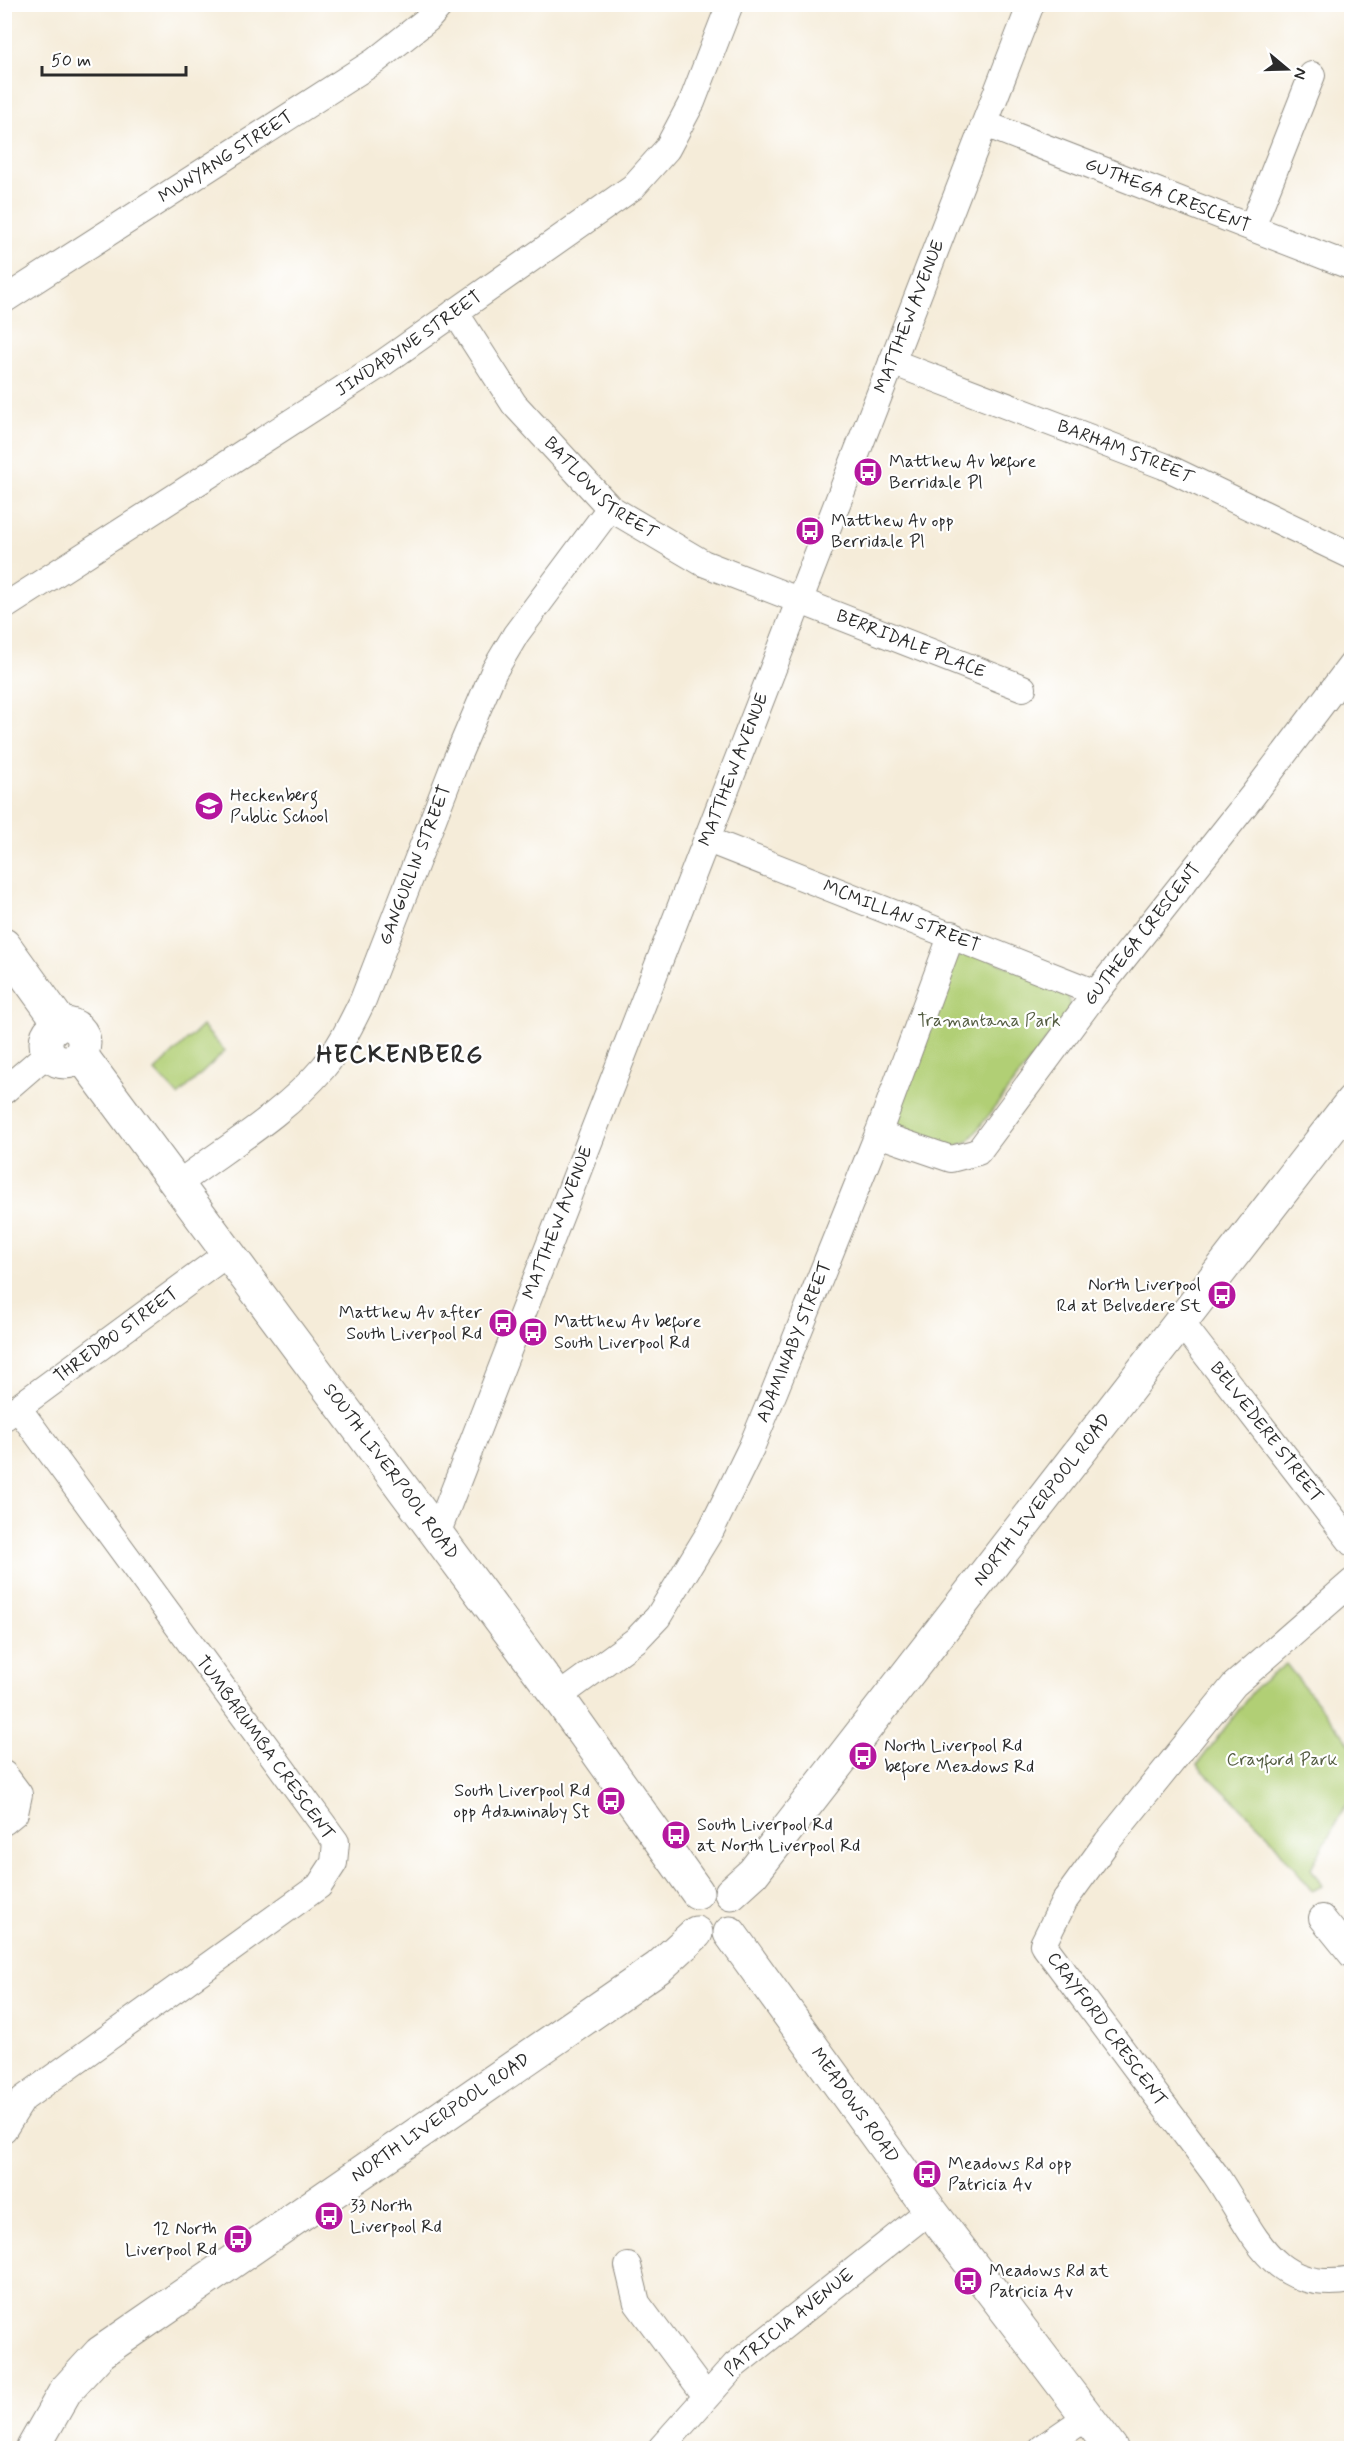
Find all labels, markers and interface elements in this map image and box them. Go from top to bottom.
scale bar [42,39,186,77]
north arrow [1257,39,1317,99]
text: 50 m [51,49,91,73]
text: N [1288,65,1311,82]
street label: MUNYANG STREET [154,105,298,209]
street label: GUTHEGA CRESCENT [1081,152,1254,238]
street label: MATTHEW AVENUE [869,236,950,397]
street label: JINDABYNE STREET [331,285,487,402]
street label: BARHAM STREET [1054,414,1198,491]
street label: BATLOW STREET [538,432,663,546]
place label: Matthew Av before Berridale Pl [889,450,1036,495]
bus stop icon: Matthew Av before Berridale Pl [852,456,884,488]
place label: Matthew Av opp Berridale Pl [831,509,954,554]
bus stop icon: Matthew Av opp Berridale Pl [794,515,826,547]
street label: BERRIDALE PLACE [833,604,989,684]
street label: MATTHEW AVENUE [693,689,774,850]
street label: GANGURLIN STREET [373,782,457,948]
place label: Heckenberg Public School [230,784,328,829]
school or university icon: Heckenberg Public School [193,790,225,822]
street label: GUTHEGA CRESCENT [1079,858,1207,1011]
street label: MCMILLAN STREET [820,875,983,958]
park label: Tramantana Park [917,1009,1061,1033]
district label: HECKENBERG [316,1040,484,1071]
street label: MATTHEW AVENUE [517,1142,599,1303]
street label: ADAMINABY STREET [751,1258,838,1426]
place label: North Liverpool Rd at Belvedere St [1057,1273,1201,1318]
bus stop icon: North Liverpool Rd at Belvedere St [1206,1279,1238,1311]
street label: THREDBO STREET [49,1281,183,1389]
place label: Matthew Av after South Liverpool Rd [339,1301,483,1346]
bus stop icon: Matthew Av after South Liverpool Rd [487,1307,519,1339]
place label: Matthew Av before South Liverpool Rd [554,1310,701,1355]
bus stop icon: Matthew Av before South Liverpool Rd [517,1316,549,1348]
street label: BELVEDERE STREET [1204,1357,1329,1508]
street label: SOUTH LIVERPOOL ROAD [317,1379,464,1565]
street label: NORTH LIVERPOOL ROAD [968,1409,1117,1591]
street label: TUMBARUMBA CRESCENT [190,1651,340,1845]
place label: North Liverpool Rd before Meadows Rd [884,1734,1034,1781]
bus stop icon: North Liverpool Rd before Meadows Rd [847,1740,879,1772]
park label: Crayford Park [1226,1748,1338,1774]
place label: South Liverpool Rd opp Adaminaby St [453,1779,590,1824]
bus stop icon: South Liverpool Rd opp Adaminaby St [595,1785,627,1817]
place label: South Liverpool Rd at North Liverpool Rd [697,1813,860,1858]
bus stop icon: South Liverpool Rd at North Liverpool Rd [660,1819,692,1851]
street label: CRAYFORD CRESCENT [1041,1947,1173,2112]
street label: MEADOWS ROAD [805,2043,905,2168]
street label: NORTH LIVERPOOL ROAD [346,2048,535,2188]
place label: Meadows Rd opp Patricia Av [948,2152,1072,2197]
bus stop icon: Meadows Rd opp Patricia Av [911,2158,943,2190]
place label: 33 North Liverpool Rd [350,2194,442,2239]
bus stop icon: 33 North Liverpool Rd [313,2200,345,2232]
place label: 12 North Liverpool Rd [125,2217,217,2262]
bus stop icon: 12 North Liverpool Rd [222,2223,254,2255]
place label: Meadows Rd at Patricia Av [989,2259,1109,2304]
street label: PATRICIA AVENUE [718,2263,859,2381]
bus stop icon: Meadows Rd at Patricia Av [952,2265,984,2297]

